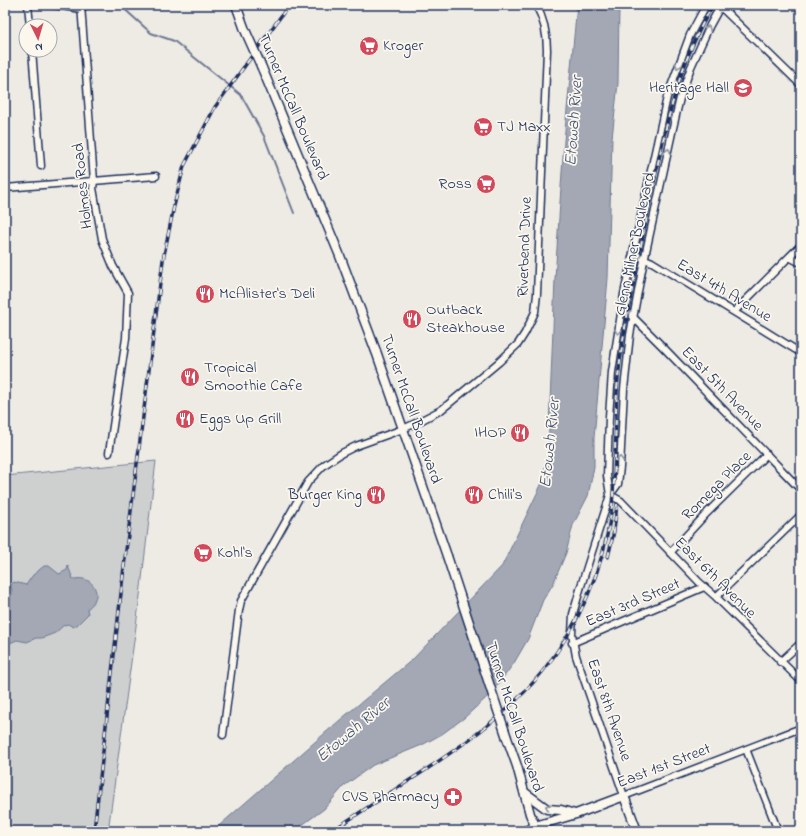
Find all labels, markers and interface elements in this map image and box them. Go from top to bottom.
north arrow [18,18,58,58]
one-way arrow [703,25,711,32]
street label: Turner McCall Boulevard [251,30,335,184]
place label: Kroger [383,34,423,58]
supermarket icon: Kroger [358,35,380,57]
text: N [34,39,43,55]
one-way arrow [674,62,682,69]
water label: Etowah River [558,73,590,167]
place label: Heritage Hall [649,76,729,100]
school or university icon: Heritage Hall [732,77,754,99]
place label: TJ Maxx [497,115,551,139]
supermarket icon: TJ Maxx [472,116,494,138]
street label: Holmes Road [67,142,99,230]
one-way arrow [663,148,671,154]
street label: Glenn Milner Boulevard [608,170,662,318]
place label: Ross [439,172,472,196]
supermarket icon: Ross [475,173,497,195]
street label: Riverbend Drive [511,196,539,298]
street label: East 4th Avenue [672,253,777,329]
place label: McAlister's Deli [219,282,315,306]
restaurant icon: McAlister's Deli [194,283,216,305]
place label: Outback Steakhouse [426,298,506,340]
restaurant icon: Outback Steakhouse [401,308,423,330]
one-way arrow [614,329,623,335]
street label: Turner McCall Boulevard [374,331,448,487]
street label: East 5th Avenue [675,341,769,437]
place label: Tropical Smoothie Cafe [204,356,303,398]
restaurant icon: Tropical Smoothie Cafe [179,366,201,388]
water label: Etowah River [533,394,567,489]
place label: Eggs Up Grill [199,407,282,431]
restaurant icon: Eggs Up Grill [174,408,196,430]
place label: IHOP [474,421,507,445]
restaurant icon: IHOP [509,422,531,444]
street label: Romega Place [677,445,758,526]
one-way arrow [616,456,624,462]
place label: Burger King [287,483,362,507]
place label: Chili's [488,483,523,507]
restaurant icon: Burger King [365,484,387,506]
restaurant icon: Chili's [463,484,485,506]
street label: East 6th Avenue [668,531,762,625]
place label: Kohl's [217,541,253,565]
supermarket icon: Kohl's [192,542,214,564]
street label: East 3rd Street [582,572,685,634]
street label: Turner McCall Boulevard [478,639,550,795]
street label: East 8th Avenue [580,656,638,765]
water label: Etowah River [311,690,398,768]
street label: East 1st Street [614,737,715,795]
place label: CVS Pharmacy [342,785,439,809]
pharmacy icon: CVS Pharmacy [442,786,464,808]
one-way arrow [545,804,552,812]

